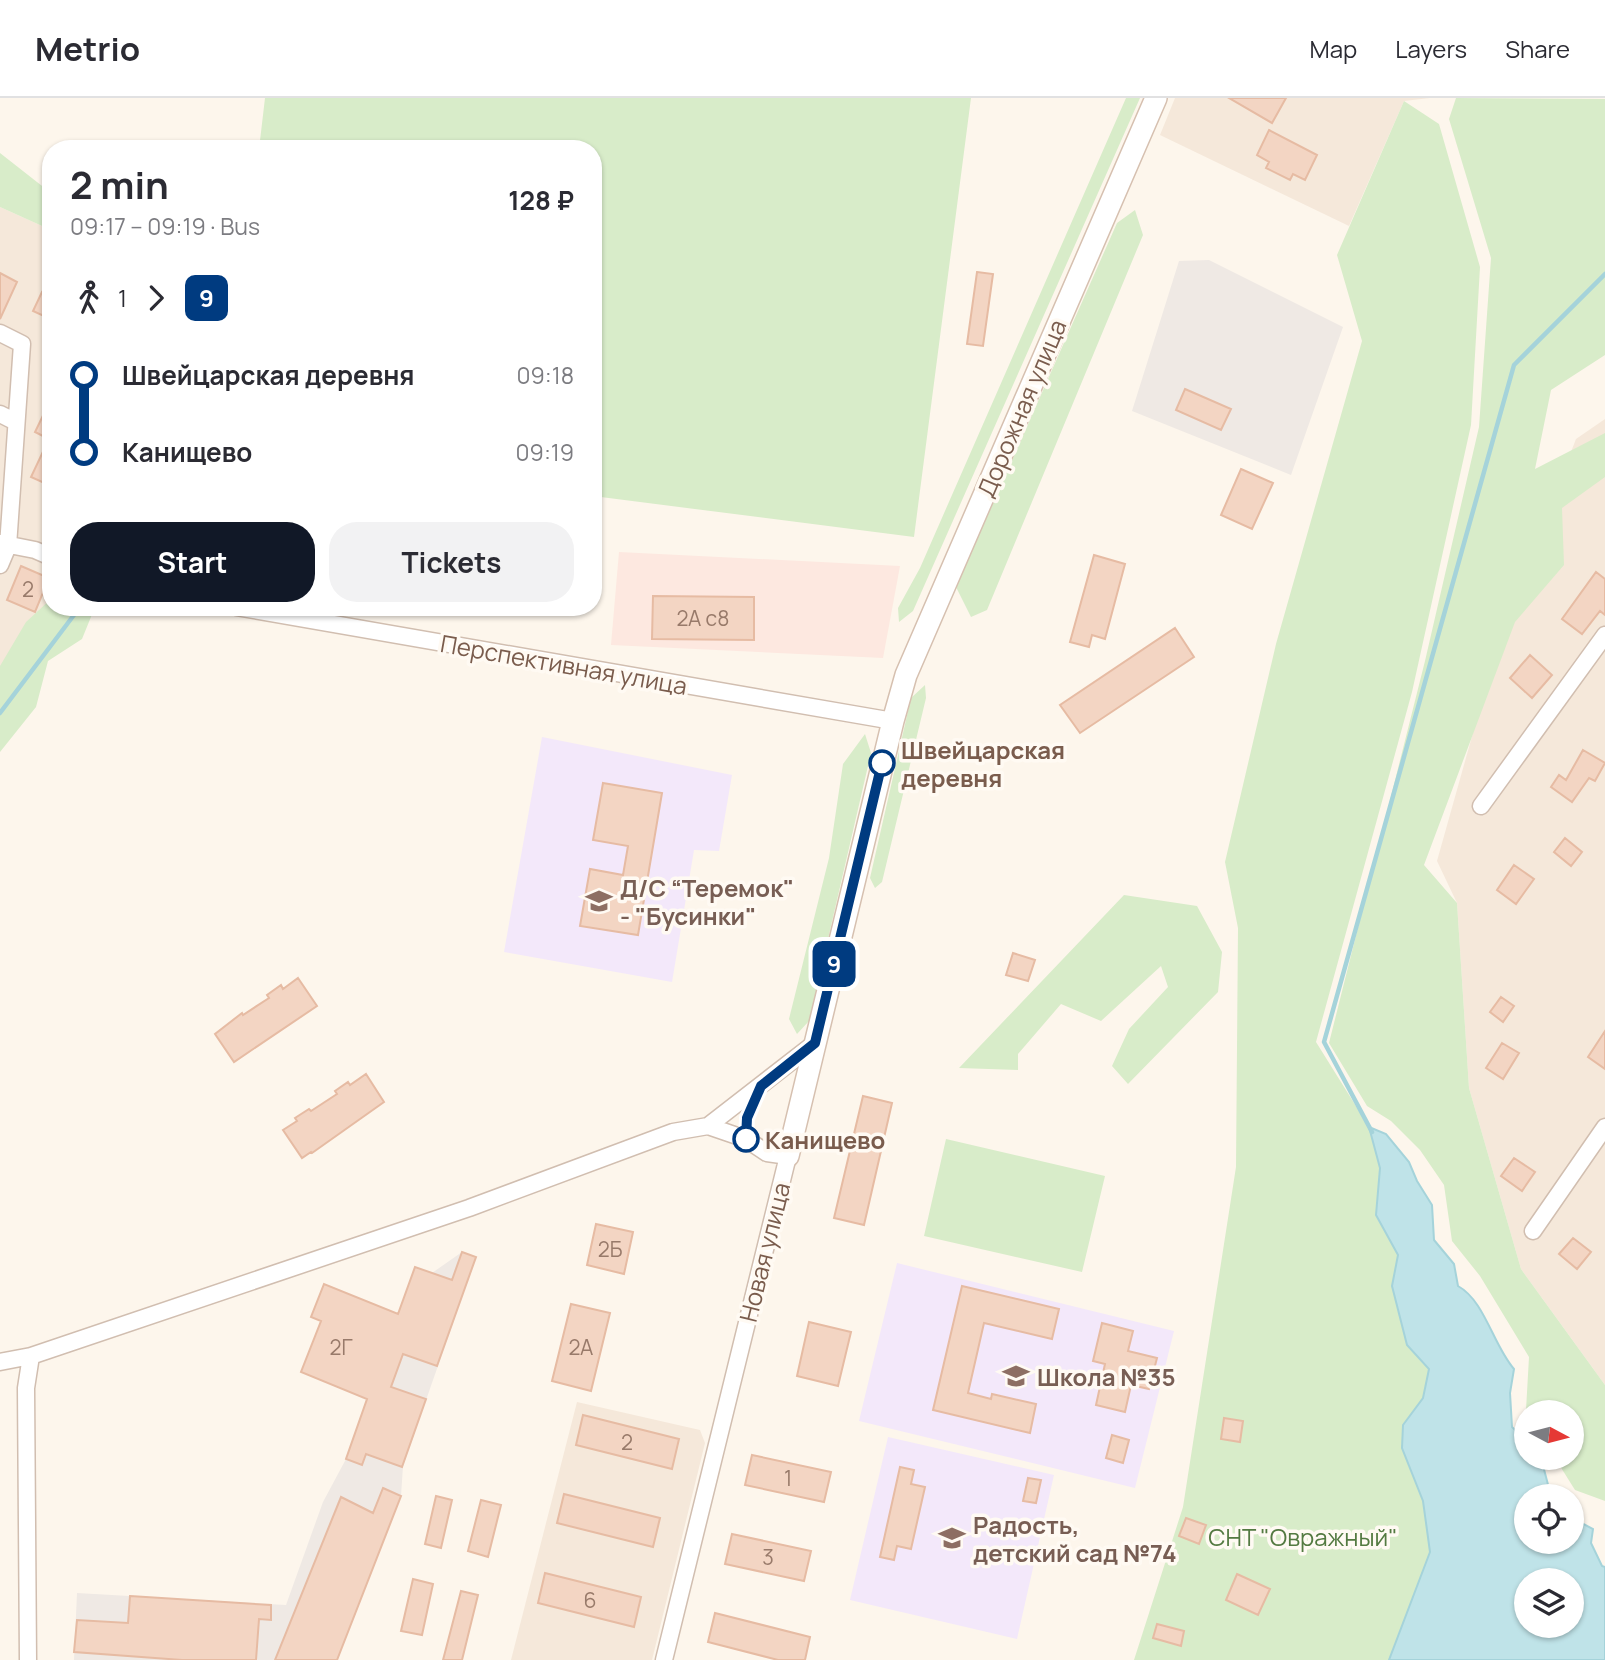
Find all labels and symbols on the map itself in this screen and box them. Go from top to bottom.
street label: Дорожная улица [969,314,1073,502]
house number: 2 [22,575,34,603]
house number: 2А с8 [677,604,729,632]
street label: Перспективная улица [438,626,690,702]
place label: Швейцарская деревня [901,733,1065,794]
marker: Швейцарская деревня [869,750,895,776]
place label: Д/С “Теремок" - "Бусинки" [620,871,794,932]
school or university icon: Д/С “Теремок" - "Бусинки" [584,886,614,916]
line badge: 9 [811,941,857,987]
place label: Канищево [765,1123,885,1156]
marker: Канищево [733,1126,759,1152]
street label: Новая улица [731,1179,797,1325]
house number: 2Б [598,1235,623,1263]
house number: 2Г [329,1333,353,1361]
house number: 2А [569,1333,593,1361]
place label: Школа №35 [1037,1360,1176,1393]
school or university icon: Школа №35 [1001,1361,1031,1391]
north arrow [1514,1400,1584,1470]
house number: 2 [621,1428,633,1456]
house number: 1 [784,1464,792,1492]
place label: Радость, детский сад №74 [973,1508,1177,1569]
park label: СНТ "Овражный" [1208,1520,1398,1553]
school or university icon: Радость, детский сад №74 [937,1523,967,1553]
house number: 3 [762,1543,774,1571]
house number: 6 [583,1586,597,1614]

